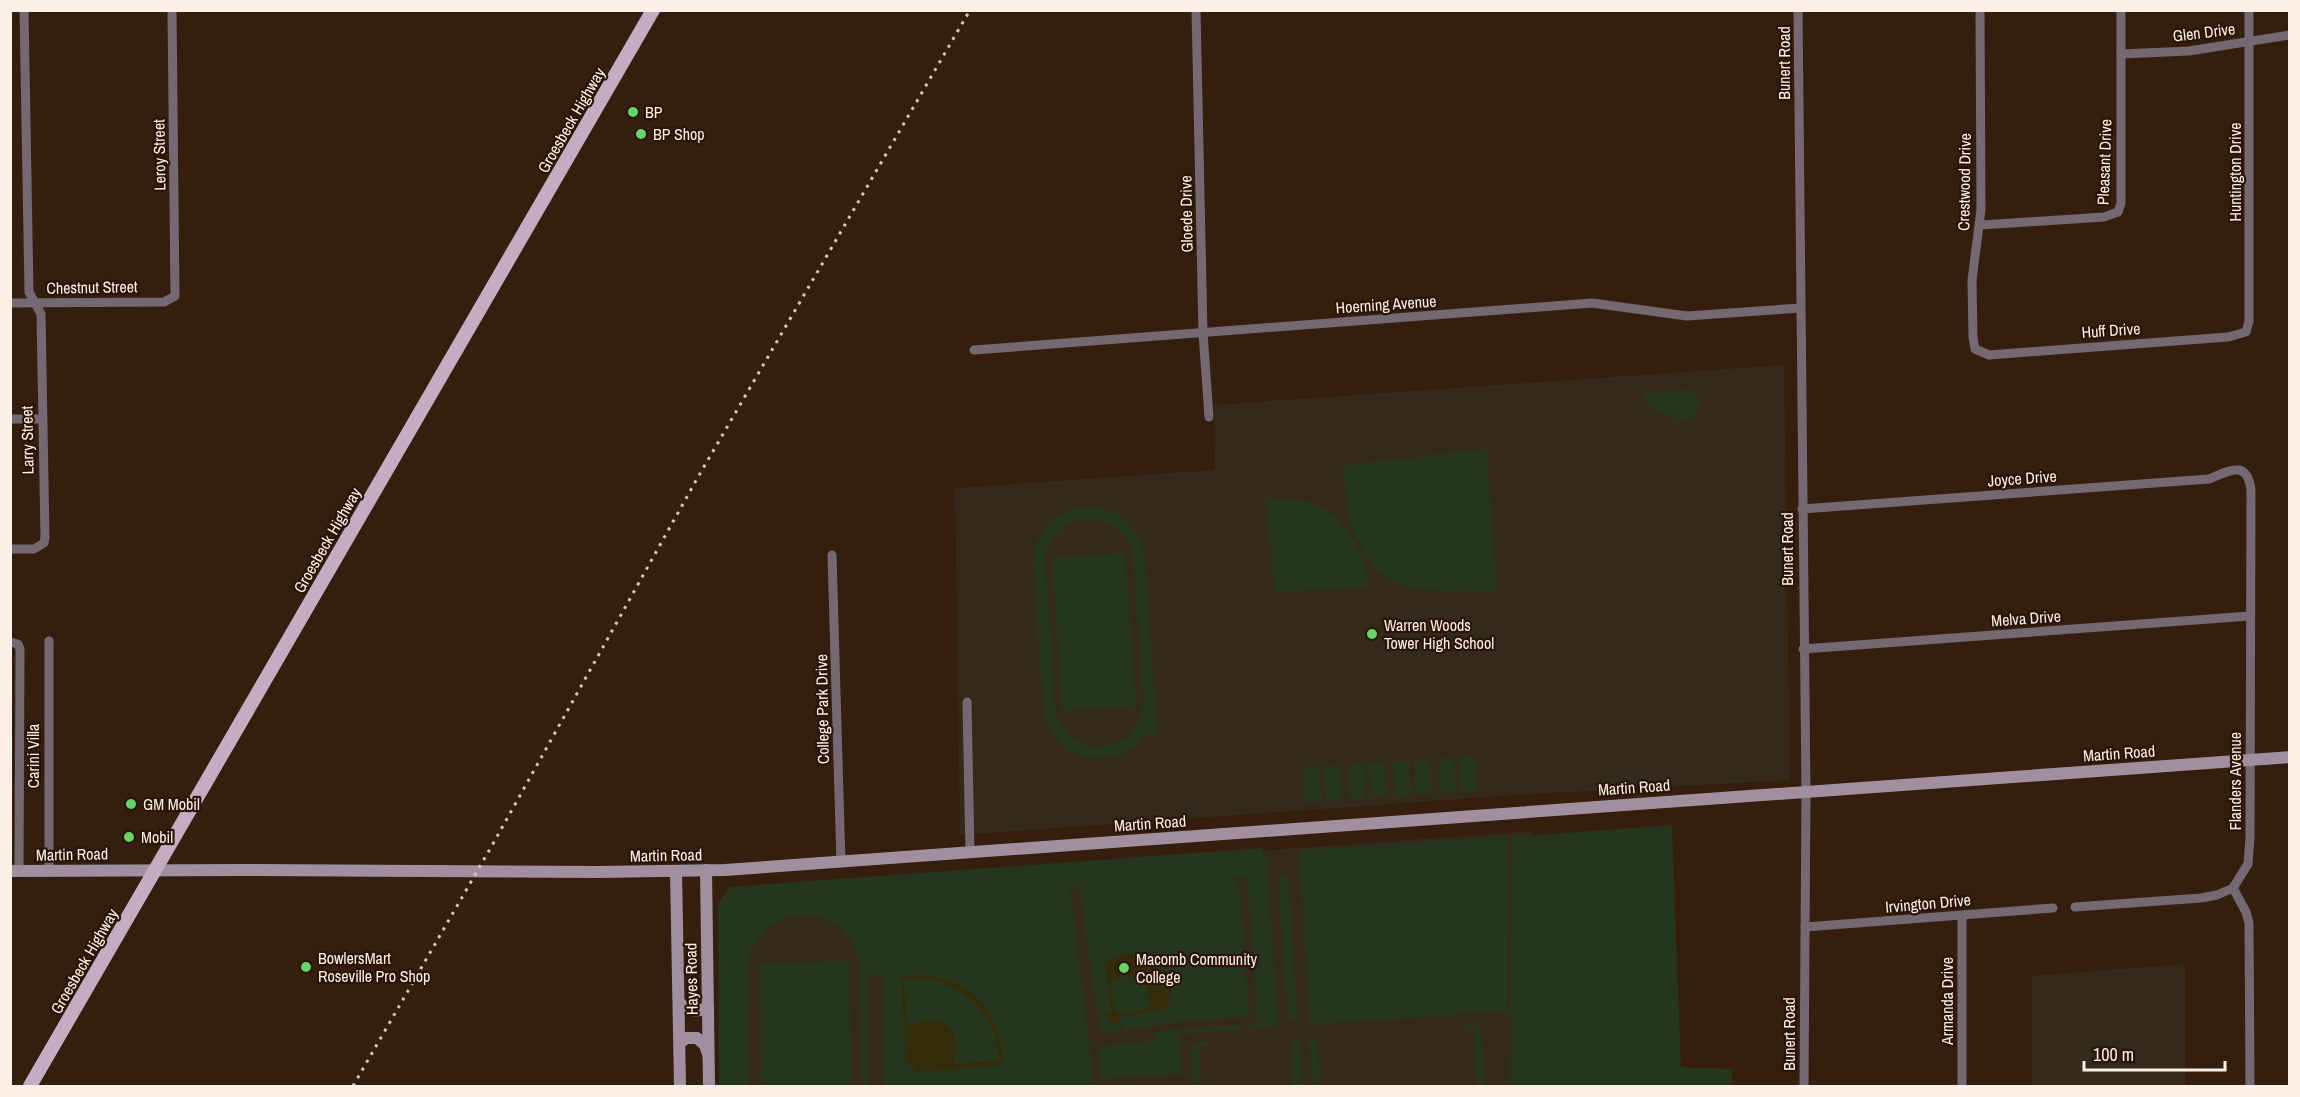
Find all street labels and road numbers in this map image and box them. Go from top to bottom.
street label: Glen Drive [2172,17,2236,47]
street label: Bunert Road [1773,26,1795,100]
street label: Groesbeck Highway [532,63,610,177]
street label: Leroy Street [147,119,171,191]
street label: Pleasant Drive [2092,119,2116,205]
street label: Huntington Drive [2224,122,2246,222]
street label: Crestwood Drive [1952,133,1976,231]
street label: Gloede Drive [1174,175,1198,253]
street label: Chestnut Street [46,275,138,299]
street label: Hoerning Avenue [1335,289,1437,319]
street label: Huff Drive [2081,317,2141,343]
street label: Larry Street [15,405,39,474]
street label: Joyce Drive [1987,465,2057,491]
street label: Groesbeck Highway [288,483,366,597]
street label: Bunert Road [1776,512,1798,586]
street label: Melva Drive [1990,605,2062,631]
street label: College Park Drive [810,654,834,764]
street label: Carini Villa [22,723,44,788]
street label: Flanders Avenue [2224,732,2246,830]
street label: Martin Road [2082,740,2156,766]
street label: Martin Road [1597,774,1671,800]
street label: Martin Road [1113,810,1187,836]
street label: Martin Road [36,842,108,866]
street label: Martin Road [630,843,702,867]
street label: Irvington Drive [1884,888,1972,918]
street label: Groesbeck Highway [45,904,123,1018]
street label: Hayes Road [679,943,703,1015]
street label: Armanda Drive [1936,957,1958,1046]
street label: Bunert Road [1778,997,1800,1071]

